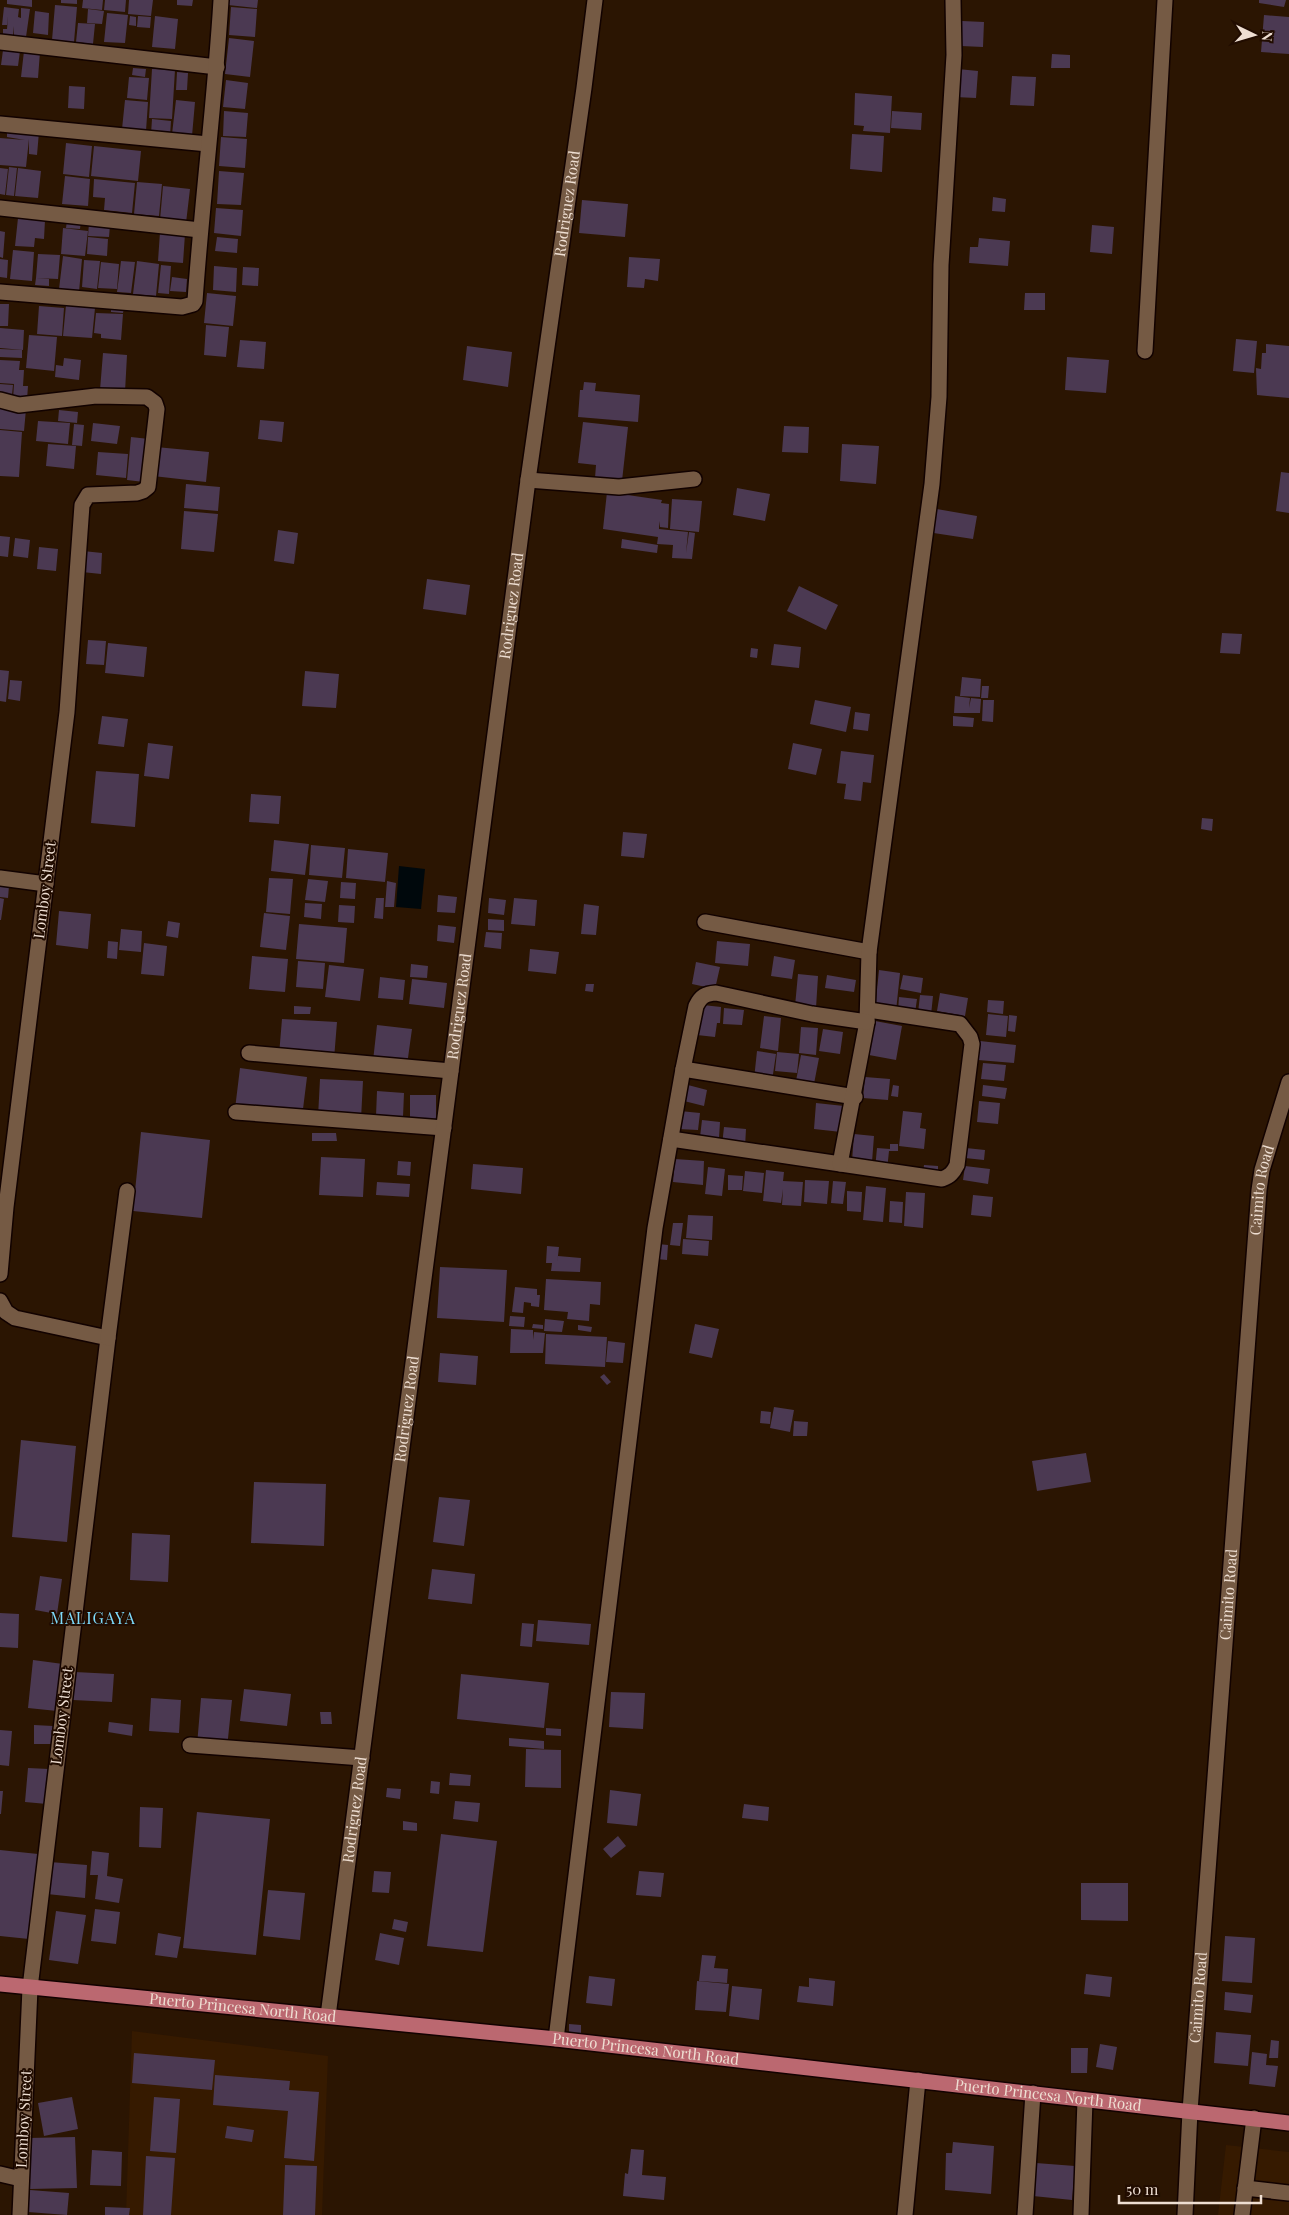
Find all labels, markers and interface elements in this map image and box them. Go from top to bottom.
north arrow [1229,10,1279,60]
text: N [1258,30,1277,42]
street label: Rodriguez Road [549,149,584,258]
street label: Rodriguez Road [494,551,527,660]
street label: Lomboy Street [28,839,60,940]
street label: Rodriguez Road [442,952,475,1061]
street label: Caimito Road [1245,1142,1278,1236]
street label: Rodriguez Road [389,1354,423,1463]
street label: Caimito Road [1214,1548,1241,1641]
district label: MALIGAYA [50,1607,136,1628]
street label: Lomboy Street [45,1665,77,1766]
street label: Rodriguez Road [337,1755,371,1864]
street label: Caimito Road [1184,1951,1211,2044]
street label: Puerto Princesa North Road [148,1988,338,2026]
street label: Puerto Princesa North Road [551,2028,741,2069]
street label: Lomboy Street [10,2069,36,2168]
street label: Puerto Princesa North Road [954,2074,1143,2115]
scale bar [1119,2172,1262,2204]
text: 50 m [1126,2179,1159,2199]

